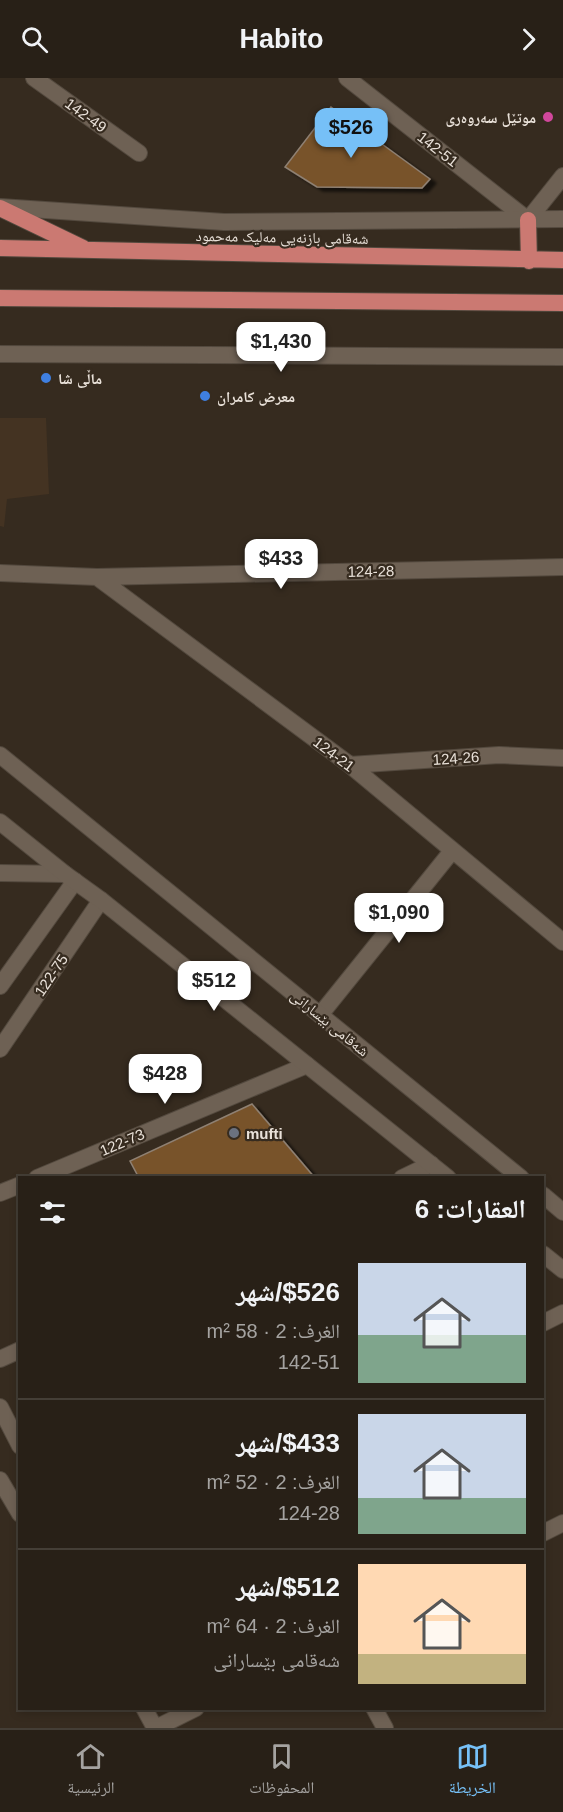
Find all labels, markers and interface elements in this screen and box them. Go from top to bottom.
icon: search [18,23,51,56]
icon: forward [512,23,545,56]
text: Habito [240,24,324,54]
street label: 142-49 [62,94,110,136]
pin: $526 [315,108,387,159]
place label: موتێل سەروەری [445,109,536,127]
marker: موتێل سەروەری [541,110,555,124]
text: $526 [329,116,373,138]
street label: 142-51 [414,128,462,170]
street label: شەقامی بازنەیی مەلیک مەحمود [195,227,369,249]
pin: $1,430 [232,322,330,373]
text: $1,430 [250,330,312,352]
place label: ماڵی شا [58,369,102,388]
marker: ماڵی شا [39,371,53,385]
place label: معرض كامران [217,388,295,406]
marker: معرض كامران [198,389,212,403]
pin: $433 [245,539,317,590]
text: $433 [259,547,303,569]
street label: 124-28 [347,562,395,580]
street label: 124-21 [310,733,358,775]
street label: 124-26 [432,748,480,768]
pin: $1,090 [350,893,448,944]
text: $1,090 [368,901,430,923]
street label: 122-75 [31,951,71,999]
pin: $512 [178,961,250,1012]
text: $512 [192,969,236,991]
street label: شەقامی بێسارانی [286,986,372,1061]
pin: $428 [129,1054,201,1105]
text: $428 [143,1062,187,1084]
street label: 122-73 [97,1125,147,1159]
place label: mufti [246,1125,283,1142]
marker: mufti [227,1126,241,1140]
text: العقارات: 6 [415,1194,526,1224]
icon: filters [36,1196,69,1229]
text: $526/شهر [236,1277,340,1307]
icon: home [406,1287,478,1359]
text: الغرف: 2 · 58 m² [207,1320,340,1342]
text: 142-51 [278,1351,340,1373]
text: $433/شهر [236,1428,340,1458]
icon: home [406,1438,478,1510]
text: الغرف: 2 · 52 m² [207,1471,340,1493]
text: 124-28 [278,1502,340,1524]
text: $512/شهر [236,1572,340,1602]
icon: home [406,1588,478,1660]
text: الغرف: 2 · 64 m² [207,1615,340,1637]
text: شەقامی بێسارانی [213,1649,340,1671]
tab: الرئيسية [67,1740,115,1803]
tab: المحفوظات [249,1740,314,1803]
tab: الخريطة [449,1740,496,1803]

